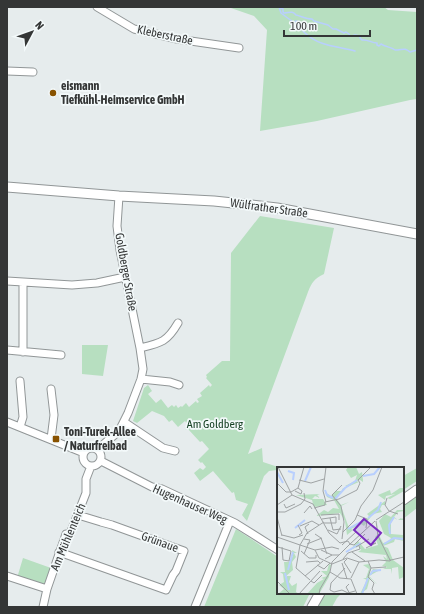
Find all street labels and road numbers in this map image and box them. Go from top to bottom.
street label: Kleberstraße [136,22,194,48]
street label: Wülfrather Straße [229,196,309,220]
street label: Goldberger Straße [112,232,140,312]
street label: Hugenhauser Weg [151,481,230,527]
street label: Am Mühlenteich [47,501,89,573]
street label: Grünaue [140,529,180,555]

